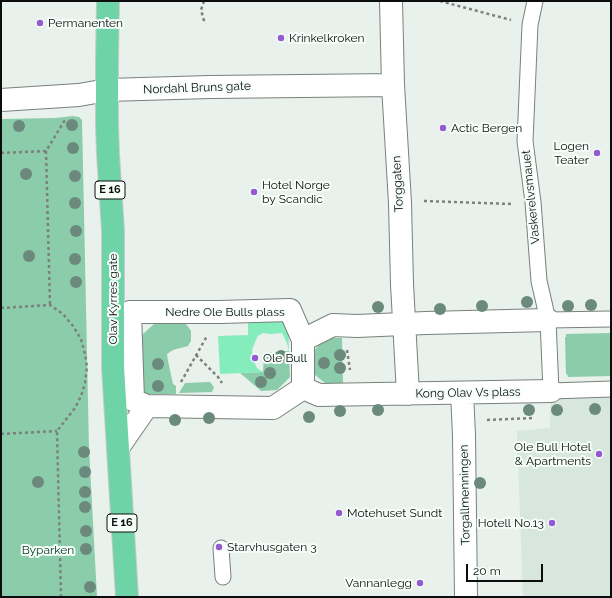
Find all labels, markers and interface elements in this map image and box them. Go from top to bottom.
place label: Permanenten [48,16,123,30]
marker: Permanenten [35,18,45,28]
place label: Krinkelkroken [289,31,364,45]
marker: Krinkelkroken [276,33,286,43]
street label: Nordahl Bruns gate [143,79,251,97]
place label: Actic Bergen [451,121,522,135]
marker: Actic Bergen [438,123,448,133]
place label: Logen Teater [554,139,589,167]
marker: Logen Teater [592,148,602,158]
street label: Vaskerelvsmauet [519,149,543,245]
street label: Torggaten [389,155,407,213]
place label: Hotel Norge by Scandic [262,178,330,206]
road number: E 16 [95,181,125,199]
marker: Hotel Norge by Scandic [249,187,259,197]
street label: Olav Kyrres gate [106,254,120,344]
street label: Nedre Ole Bulls plass [165,305,285,319]
place label: Ole Bull [263,351,307,365]
marker: Ole Bull [250,353,260,363]
street label: Kong Olav Vs plass [415,385,521,401]
place label: Ole Bull Hotel & Apartments [514,440,591,468]
street label: Torgallmenningen [457,444,473,546]
marker: Ole Bull Hotel & Apartments [594,449,604,459]
place label: Motehuset Sundt [347,506,442,520]
marker: Motehuset Sundt [334,508,344,518]
road number: E 16 [107,514,137,532]
place label: Hotell No.13 [478,516,544,530]
marker: Hotell No.13 [547,518,557,528]
place label: Starvhusgaten 3 [227,540,317,554]
marker: Starvhusgaten 3 [214,542,224,552]
park label: Byparken [22,543,74,557]
scale bar [468,556,545,582]
text: 20 m [473,564,501,578]
place label: Vannanlegg [345,576,412,590]
marker: Vannanlegg [415,578,425,588]

